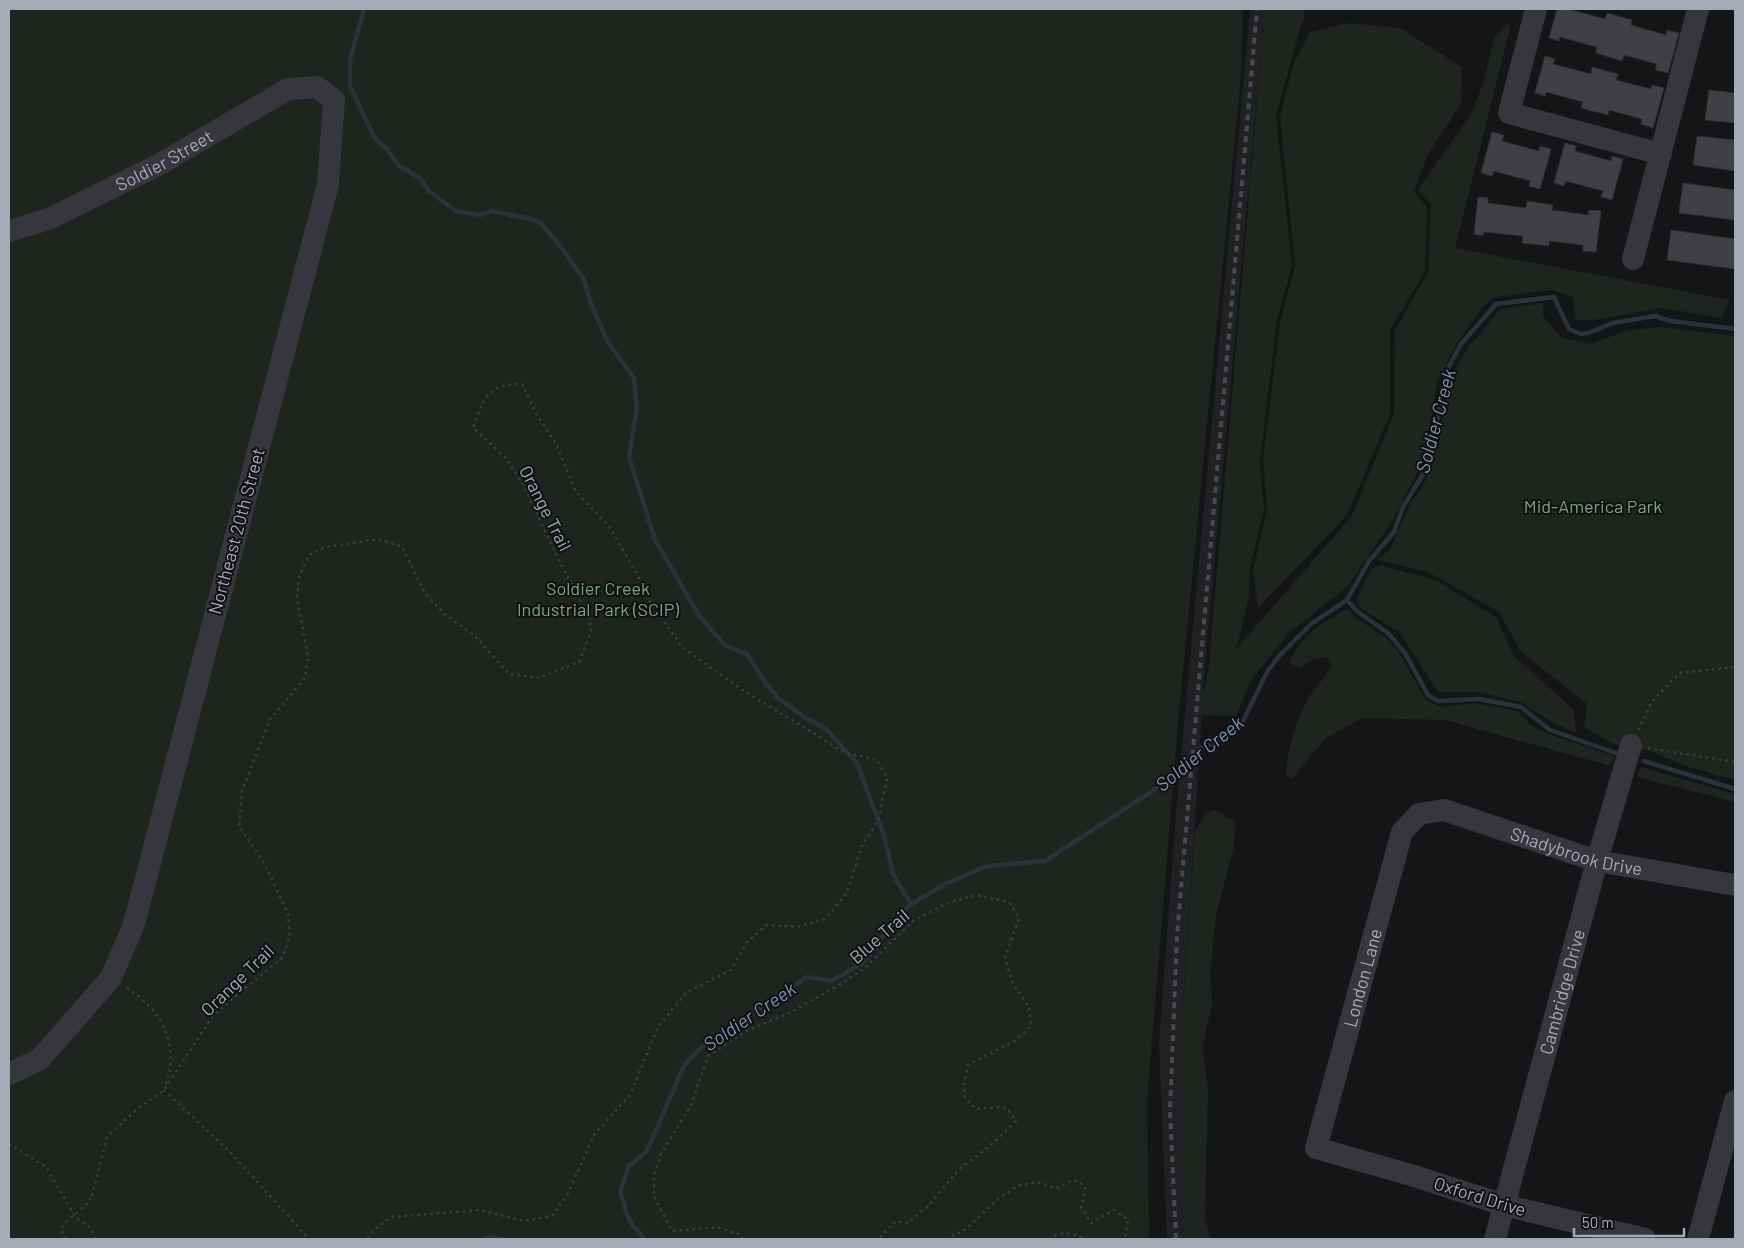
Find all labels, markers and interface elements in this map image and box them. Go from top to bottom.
street label: Soldier Street [112,125,217,195]
water label: Soldier Creek [1410,366,1460,476]
street label: Northeast 20th Street [203,445,269,617]
street label: Orange Trail [515,461,577,555]
park label: Mid-America Park [1524,495,1662,517]
park label: Soldier Creek Industrial Park (SCIP) [517,577,679,620]
water label: Soldier Creek [1150,710,1248,796]
street label: Shadybrook Drive [1508,822,1644,880]
street label: Blue Trail [845,904,913,968]
street label: London Lane [1338,926,1386,1029]
street label: Cambridge Drive [1534,927,1589,1057]
street label: Orange Trail [196,940,278,1020]
water label: Soldier Creek [698,976,800,1055]
street label: Oxford Drive [1431,1172,1529,1220]
scale bar [1574,1206,1684,1238]
text: 50 m [1582,1213,1614,1231]

